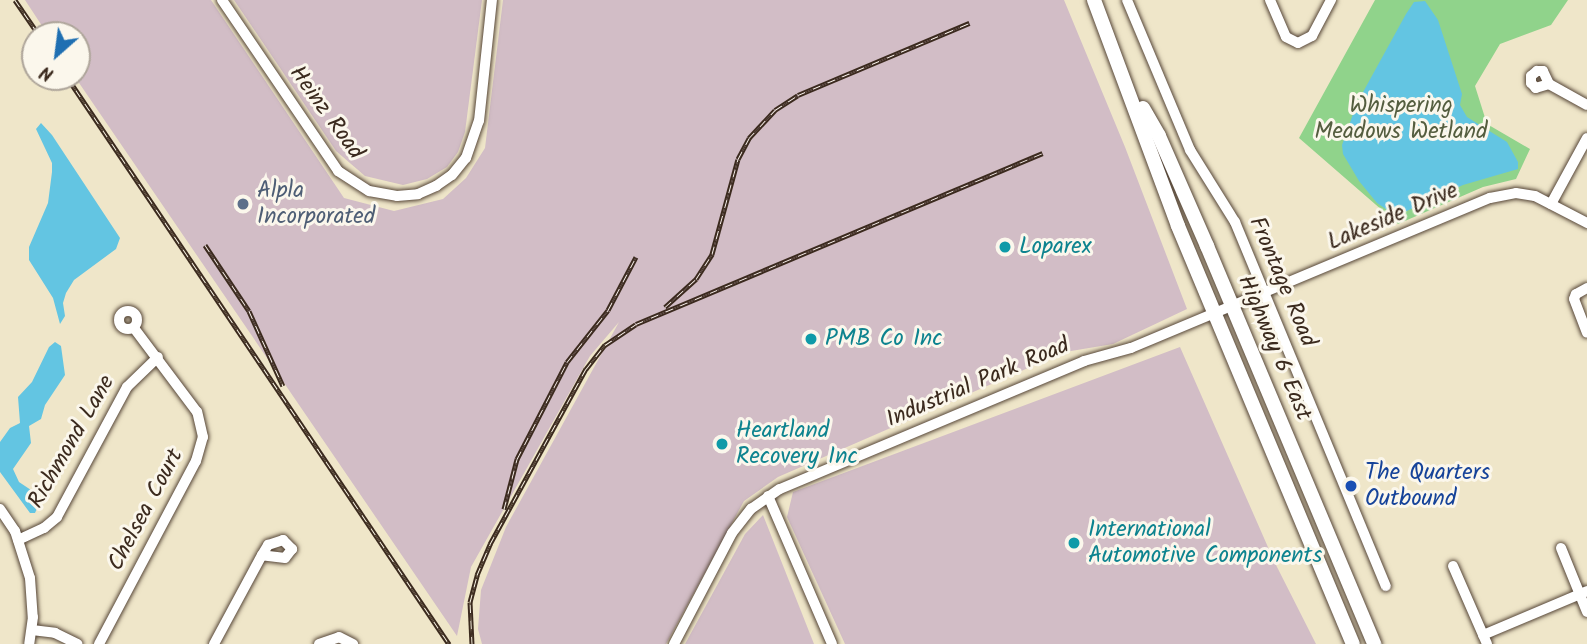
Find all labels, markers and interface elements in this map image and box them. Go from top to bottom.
north arrow [21,21,91,91]
text: N [35,57,59,89]
street label: Heinz Road [283,61,369,165]
park label: Whispering Meadows Wetland [1314,92,1488,146]
place label: Alpla Incorporated [257,177,375,231]
street label: Lakeside Drive [1324,177,1462,257]
marker: Alpla Incorporated [235,196,251,212]
street label: Frontage Road [1242,213,1322,351]
place label: Loparex [1019,233,1092,261]
marker: Loparex [997,239,1013,255]
street label: Highway 6 East [1231,271,1317,425]
place label: PMB Co Inc [825,325,943,353]
marker: PMB Co Inc [803,331,819,347]
street label: Industrial Park Road [882,332,1074,434]
street label: Richmond Lane [23,371,121,513]
place label: Heartland Recovery Inc [736,417,858,471]
marker: Heartland Recovery Inc [714,436,730,452]
street label: Chelsea Court [102,444,190,576]
place label: The Quarters Outbound [1365,459,1490,513]
marker: The Quarters Outbound [1343,478,1359,494]
place label: International Automotive Components [1088,516,1322,570]
marker: International Automotive Components [1066,535,1082,551]

